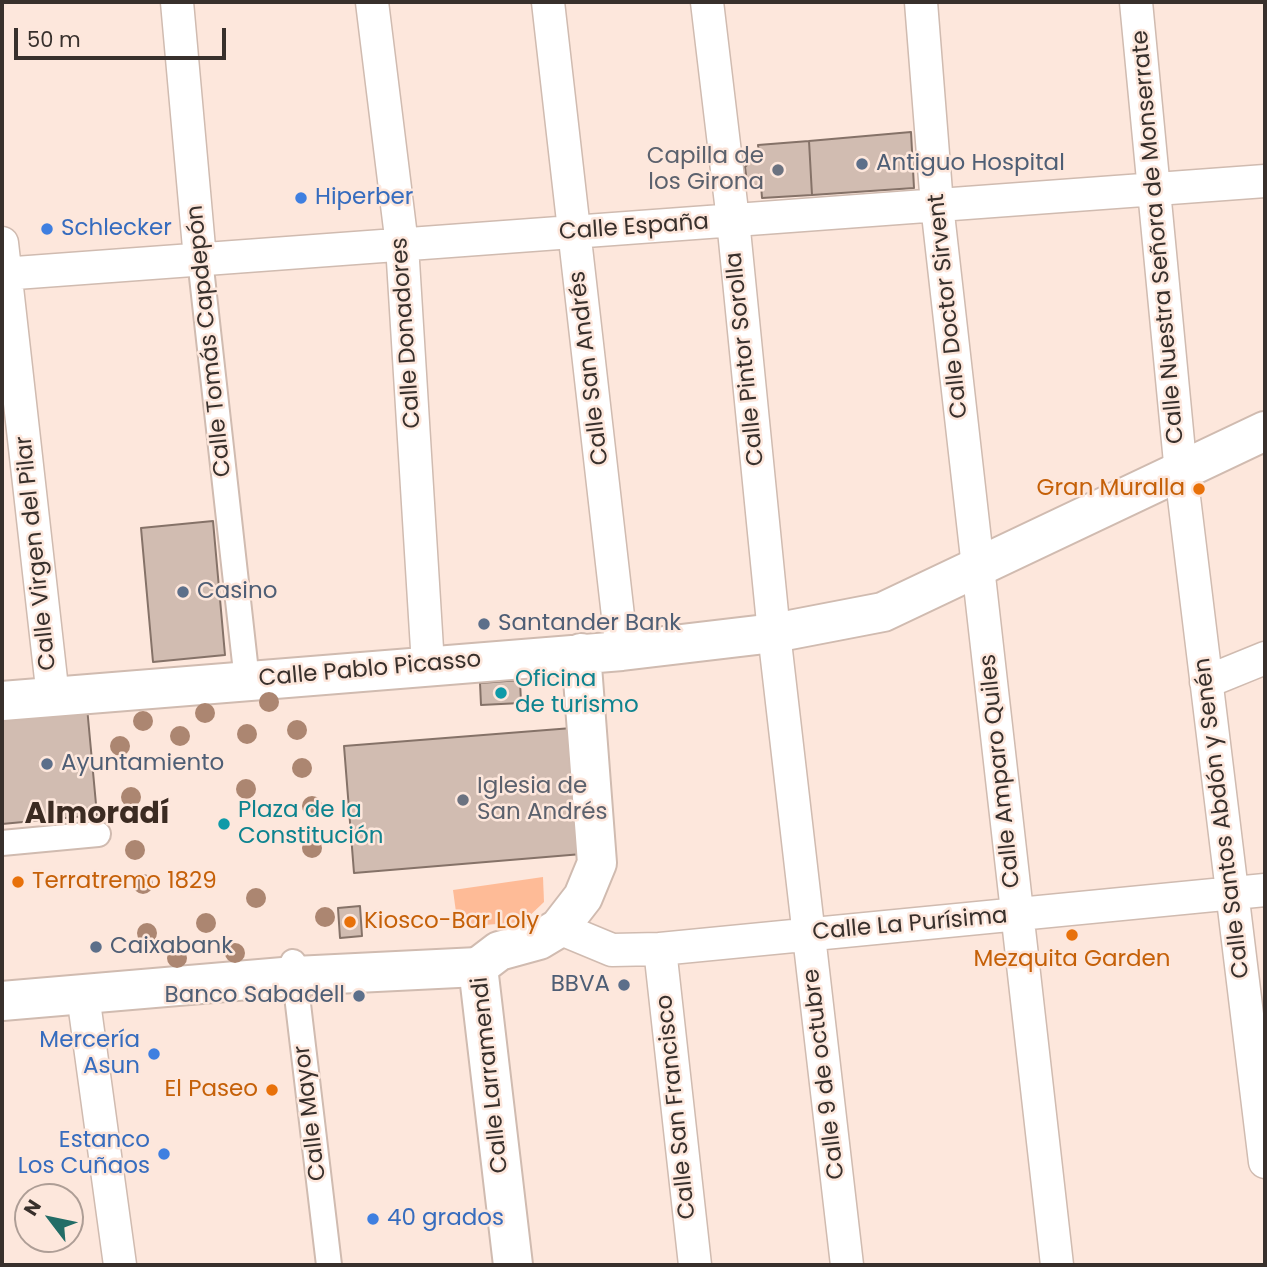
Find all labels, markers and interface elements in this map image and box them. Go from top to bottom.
scale bar [18,14,229,58]
text: 50 m [27,25,81,54]
street label: Calle Nuestra Señora de Monserrate [1127,29,1191,445]
place label: Capilla de los Girona [647,143,764,197]
place label: Antiguo Hospital [876,150,1065,178]
marker: Antiguo Hospital [854,156,870,172]
marker: Capilla de los Girona [770,162,786,178]
place label: Hiperber [315,184,413,212]
marker: Hiperber [293,190,309,206]
street label: Calle Doctor Sirvent [923,192,975,420]
street label: Calle Tomás Capdepón [182,204,238,478]
street label: Calle España [558,209,710,247]
place label: Schlecker [61,215,172,243]
marker: Schlecker [39,221,55,237]
street label: Calle Donadores [387,237,427,429]
street label: Calle Pintor Sorolla [721,251,771,467]
street label: Calle San Andrés [564,269,616,467]
street label: Calle Virgen del Pilar [11,434,63,672]
place label: Gran Muralla [1037,475,1185,503]
marker: Gran Muralla [1191,481,1207,497]
place label: Casino [197,578,277,606]
marker: Casino [175,584,191,600]
place label: Santander Bank [498,610,681,638]
marker: Santander Bank [476,616,492,632]
street label: Calle Pablo Picasso [258,647,482,693]
street label: Calle Amparo Quiles [975,653,1027,889]
street label: Calle Santos Abdón y Senén [1190,656,1256,980]
place label: Oficina de turismo [515,666,639,720]
marker: Oficina de turismo [493,685,509,701]
place label: Ayuntamiento [61,750,224,778]
marker: Ayuntamiento [39,756,55,772]
place label: Iglesia de San Andrés [477,773,608,827]
marker: Iglesia de San Andrés [455,792,471,808]
district label: Almoradí [24,797,170,833]
place label: Plaza de la Constitución [238,797,383,851]
marker: Plaza de la Constitución [216,816,232,832]
place label: Terratremo 1829 [32,868,217,896]
marker: Terratremo 1829 [10,874,26,890]
street label: Calle La Purísima [811,903,1009,947]
place label: Kiosco-Bar Loly [364,908,539,936]
marker: Kiosco-Bar Loly [342,914,358,930]
marker: Mezquita Garden [1064,927,1080,943]
place label: Caixabank [110,933,233,961]
marker: Caixabank [88,939,104,955]
place label: Mezquita Garden [973,946,1171,974]
street label: Calle 9 de octubre [798,967,852,1181]
place label: BBVA [551,971,610,999]
street label: Calle Larramendi [467,976,515,1174]
marker: BBVA [616,977,632,993]
place label: Banco Sabadell [165,982,345,1010]
marker: Banco Sabadell [351,988,367,1004]
street label: Calle San Francisco [651,993,703,1221]
place label: Mercería Asun [39,1027,140,1081]
street label: Calle Mayor [289,1044,333,1182]
marker: Mercería Asun [146,1046,162,1062]
place label: El Paseo [165,1076,258,1104]
marker: El Paseo [264,1082,280,1098]
place label: Estanco Los Cuñaos [18,1127,150,1181]
marker: Estanco Los Cuñaos [156,1146,172,1162]
north arrow [14,1183,84,1253]
text: N [17,1194,48,1221]
place label: 40 grados [387,1205,504,1233]
marker: 40 grados [365,1211,381,1227]

